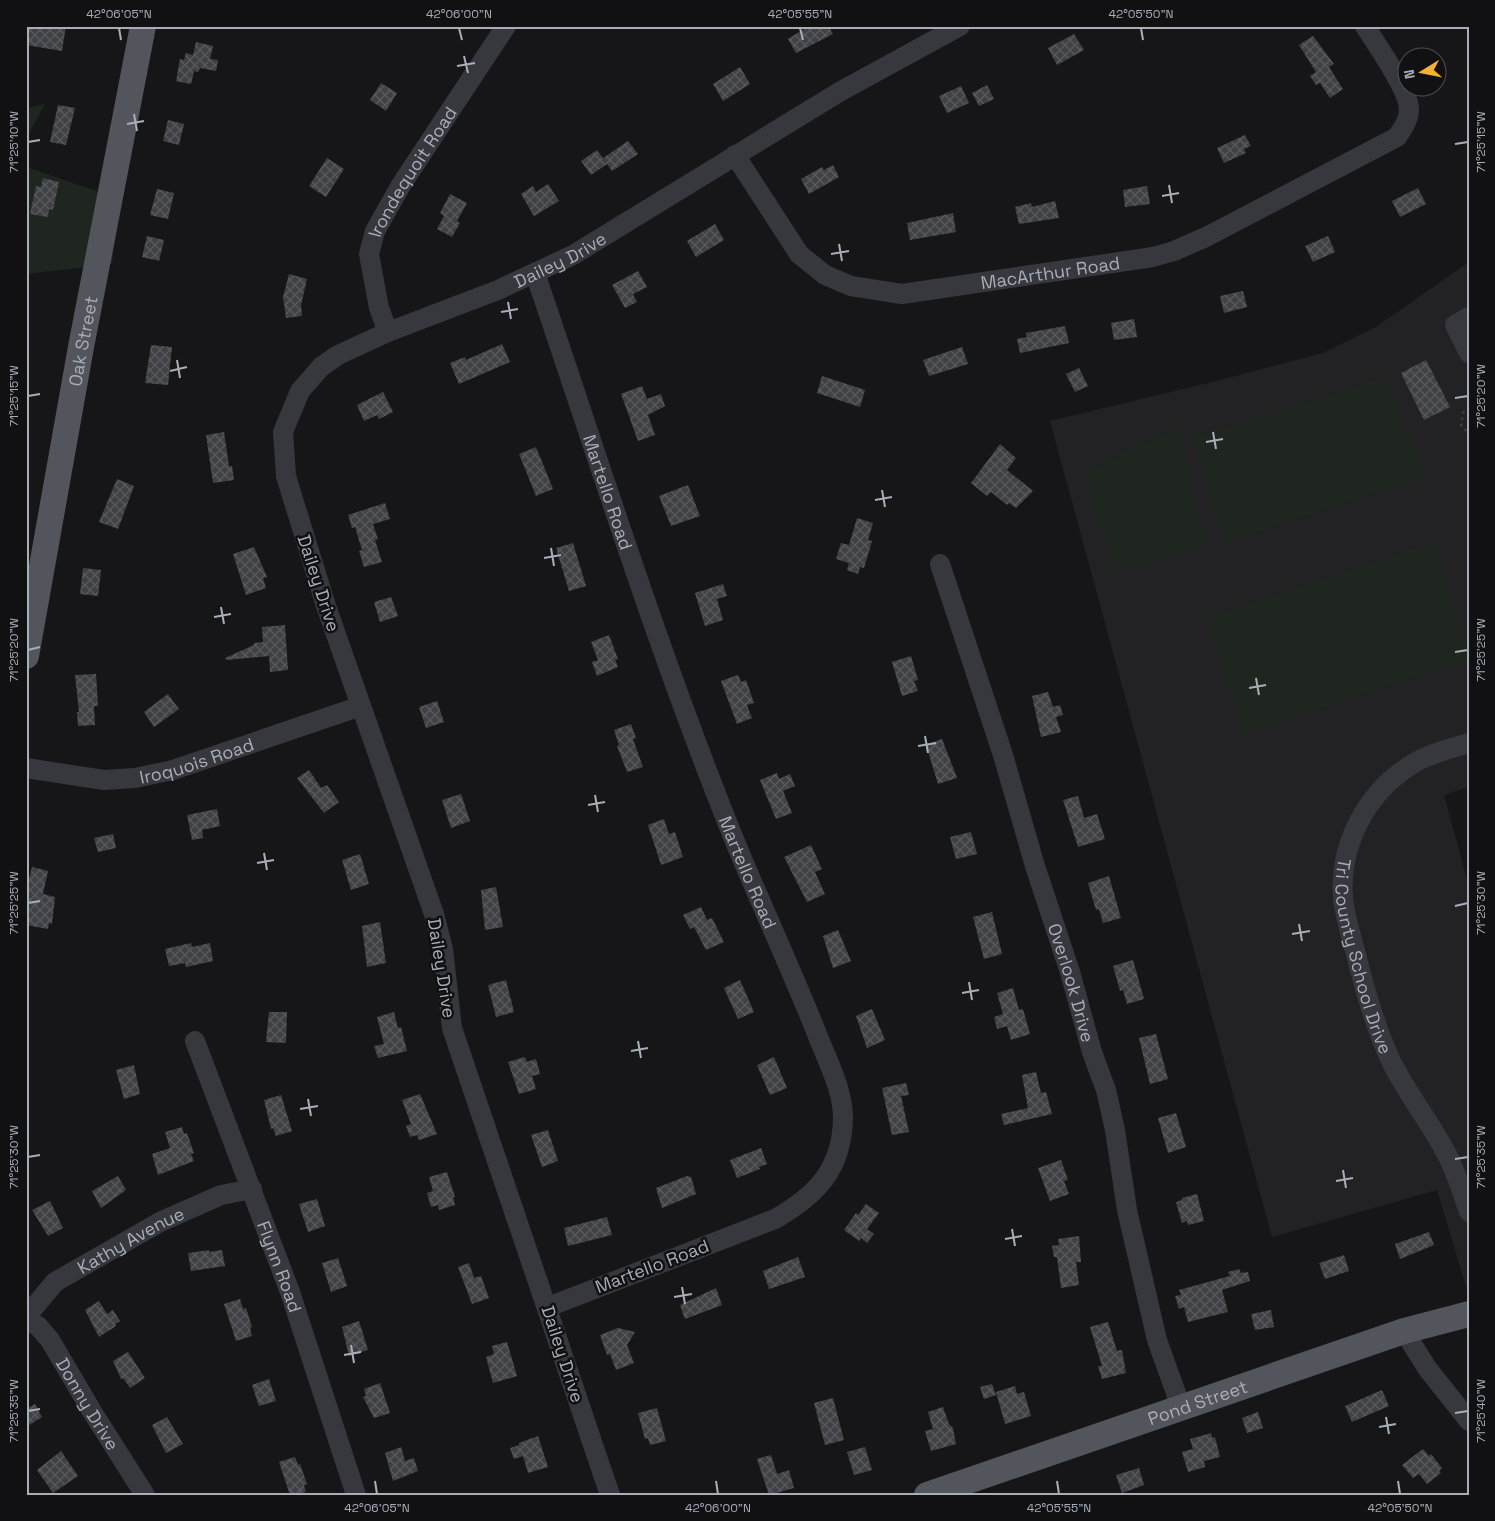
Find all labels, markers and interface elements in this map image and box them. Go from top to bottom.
text: 42°06'05"N [86,6,152,22]
text: 42°06'00"N [426,6,492,22]
text: 42°05'55"N [768,6,832,22]
text: 42°05'50"N [1108,6,1174,22]
north arrow [1398,48,1448,98]
text: N [1400,68,1419,80]
street label: Irondequoit Road [362,102,461,239]
text: 71°25'10"W [6,111,22,173]
text: 71°25'15"W [1473,111,1489,173]
street label: Dailey Drive [510,226,610,293]
street label: MacArthur Road [979,251,1121,294]
street label: Oak Street [63,294,102,388]
text: 71°25'20"W [1473,363,1489,428]
text: 71°25'15"W [6,365,22,427]
street label: Martello Road [578,431,638,553]
street label: Dailey Drive [293,532,345,634]
text: 71°25'20"W [6,617,22,682]
text: 71°25'25"W [1473,618,1489,682]
street label: Iroquois Road [137,732,257,788]
street label: Martello Road [714,812,782,932]
street label: Tri County School Drive [1331,857,1398,1057]
text: 71°25'30"W [1473,870,1489,935]
text: 71°25'25"W [6,871,22,935]
street label: Dailey Drive [423,917,461,1019]
street label: Overlook Drive [1043,920,1100,1045]
text: 71°25'30"W [6,1124,22,1189]
text: 71°25'35"W [1473,1125,1489,1189]
street label: Kathy Avenue [73,1201,188,1279]
street label: Flynn Road [253,1217,307,1315]
street label: Martello Road [592,1234,712,1298]
street label: Dailey Drive [537,1303,589,1405]
street label: Donny Drive [51,1353,125,1454]
street label: Pond Street [1145,1374,1250,1430]
text: 71°25'35"W [6,1379,22,1443]
text: 71°25'40"W [1473,1379,1489,1443]
text: 42°06'05"N [344,1500,410,1516]
text: 42°06'00"N [685,1500,751,1516]
text: 42°05'55"N [1027,1500,1091,1516]
text: 42°05'50"N [1367,1500,1433,1516]

